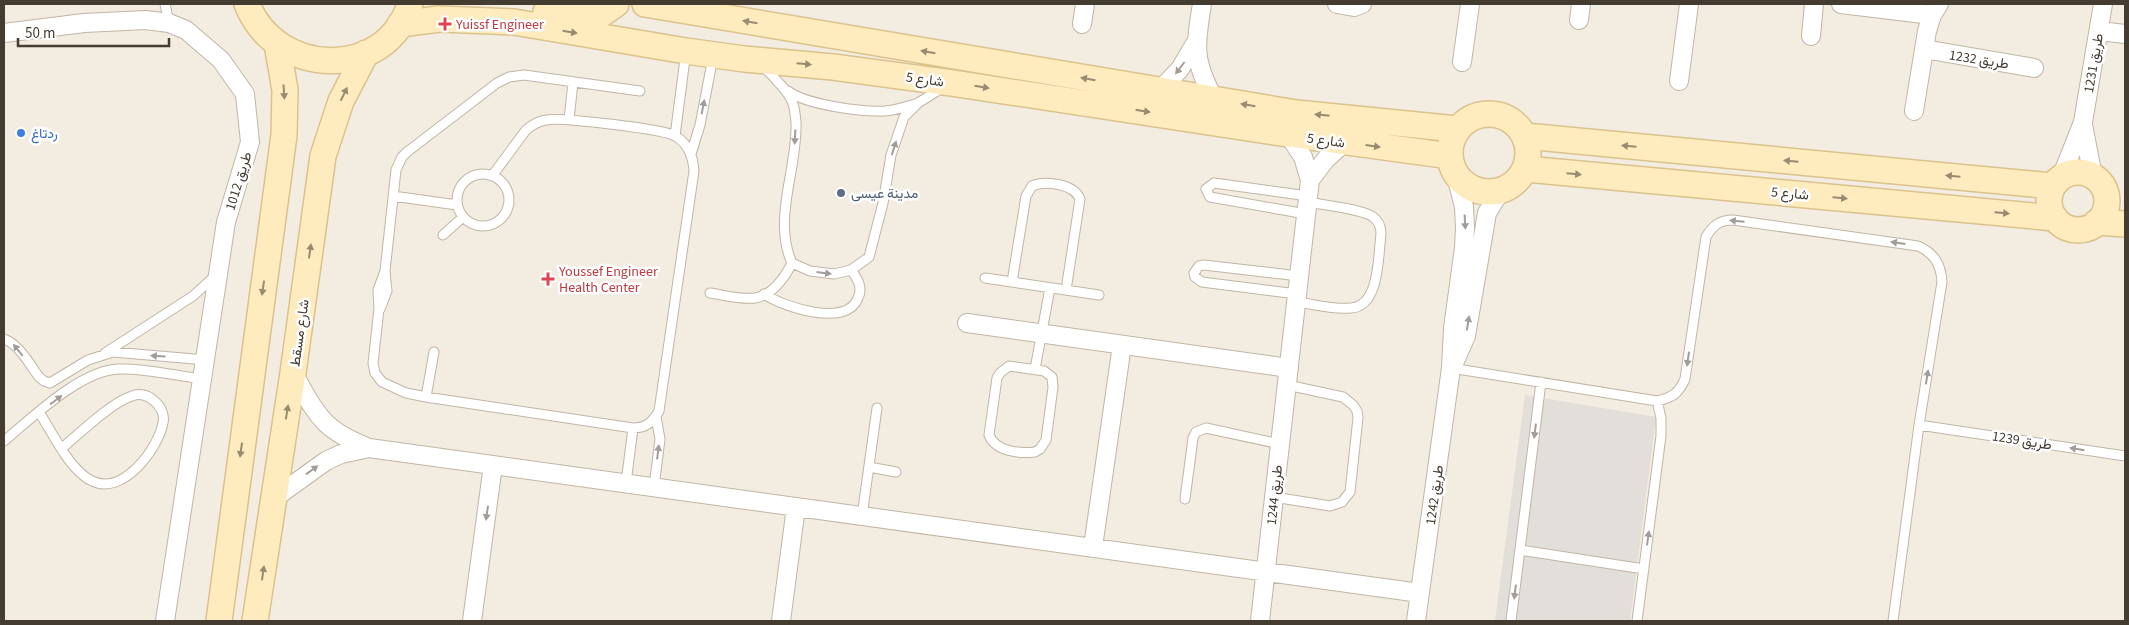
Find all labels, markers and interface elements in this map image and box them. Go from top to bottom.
scale bar [18,15,169,47]
place label: Yuissf Engineer [455,15,544,35]
marker: Yuissf Engineer [438,17,452,31]
one-way arrow [742,17,758,25]
text: 50 m [25,23,55,44]
one-way arrow [563,28,579,36]
street label: طريق 1231 [2079,32,2109,95]
street label: طريق 1232 [1947,45,2010,75]
one-way arrow [919,47,935,55]
one-way arrow [796,61,812,69]
one-way arrow [1174,61,1185,74]
street label: شارع 5 [905,67,945,93]
one-way arrow [1080,74,1096,82]
one-way arrow [975,84,991,92]
one-way arrow [281,85,289,101]
one-way arrow [340,86,348,101]
one-way arrow [700,99,708,115]
one-way arrow [1240,100,1256,108]
one-way arrow [1135,108,1151,116]
one-way arrow [1313,111,1329,119]
place label: ردتاغ [31,124,58,144]
marker: ردتاغ [15,127,27,139]
street label: شارع 5 [1306,128,1346,154]
one-way arrow [791,129,799,145]
one-way arrow [890,140,898,155]
one-way arrow [1621,141,1637,149]
one-way arrow [1365,142,1381,150]
street label: طريق 1012 [221,150,257,213]
one-way arrow [1783,157,1799,165]
one-way arrow [1566,170,1582,178]
one-way arrow [1944,172,1960,180]
street label: شارع 5 [1770,182,1810,206]
place label: مدينة عيسى [851,184,918,204]
marker: مدينة عيسى [835,187,847,199]
one-way arrow [1833,194,1849,202]
one-way arrow [1995,209,2011,217]
one-way arrow [1461,215,1469,231]
one-way arrow [1729,216,1745,224]
one-way arrow [1890,239,1906,247]
one-way arrow [306,243,314,259]
place label: Youssef Engineer Health Center [558,262,658,298]
one-way arrow [816,269,832,277]
marker: Youssef Engineer Health Center [541,272,555,286]
one-way arrow [259,281,267,297]
street label: شارع مسقط [285,298,315,368]
one-way arrow [1464,314,1472,330]
one-way arrow [13,344,24,357]
one-way arrow [149,352,165,360]
one-way arrow [1684,352,1692,368]
one-way arrow [1923,368,1931,384]
one-way arrow [49,394,62,405]
one-way arrow [284,404,292,420]
one-way arrow [1531,423,1539,439]
street label: طريق 1239 [1990,426,2053,456]
one-way arrow [237,442,245,458]
one-way arrow [654,443,662,459]
one-way arrow [2069,445,2085,453]
street label: طريق 1244 [1262,464,1288,526]
street label: طريق 1242 [1421,464,1449,526]
one-way arrow [305,465,319,475]
one-way arrow [482,505,490,521]
one-way arrow [1644,530,1652,546]
one-way arrow [259,565,267,581]
one-way arrow [1511,584,1519,600]

